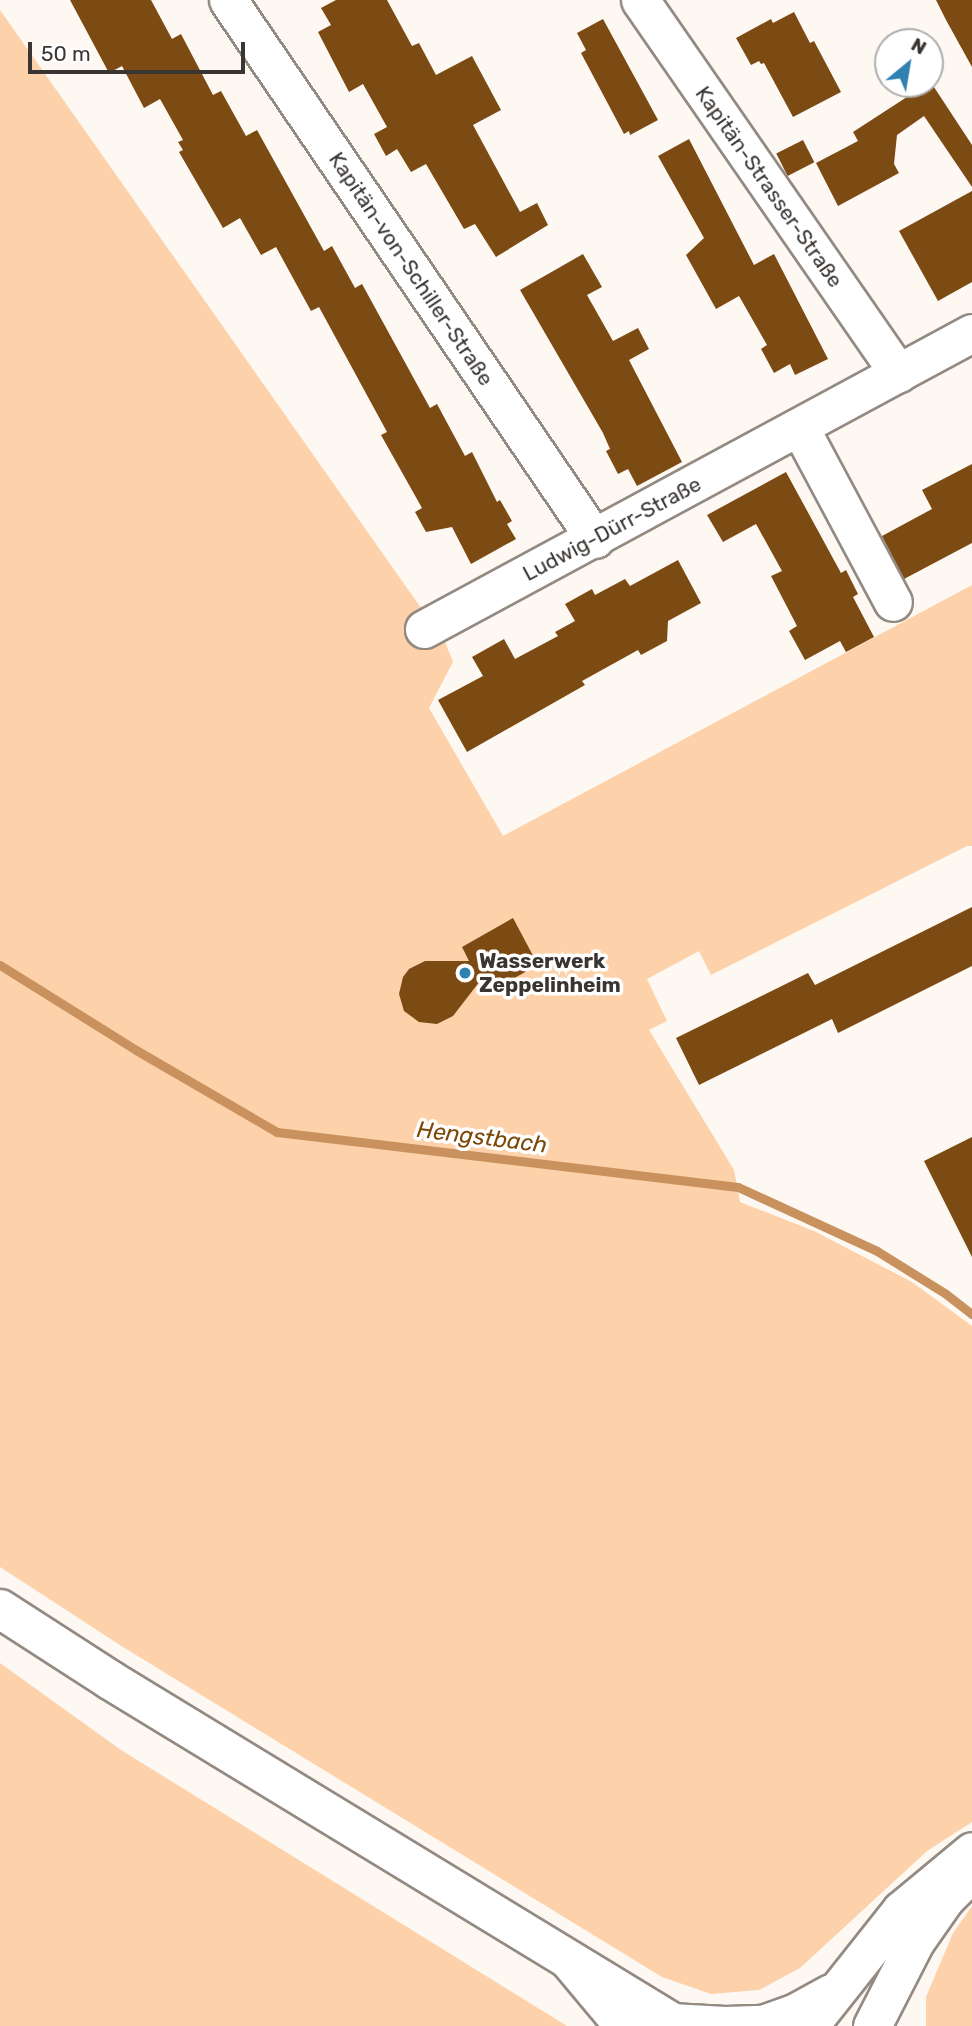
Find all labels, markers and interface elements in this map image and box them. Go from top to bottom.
scale bar [32,28,248,72]
north arrow [874,28,944,98]
text: N [907,33,930,59]
text: 50 m [41,41,91,66]
street label: Kapitän-Strasser-Straße [690,82,848,292]
street label: Kapitän-von-Schiller-Straße [323,148,499,390]
street label: Ludwig-Dürr-Straße [519,471,705,587]
place label: Wasserwerk Zeppelinheim [479,948,621,998]
marker: Wasserwerk Zeppelinheim [457,965,473,981]
water label: Hengstbach [415,1115,549,1159]

